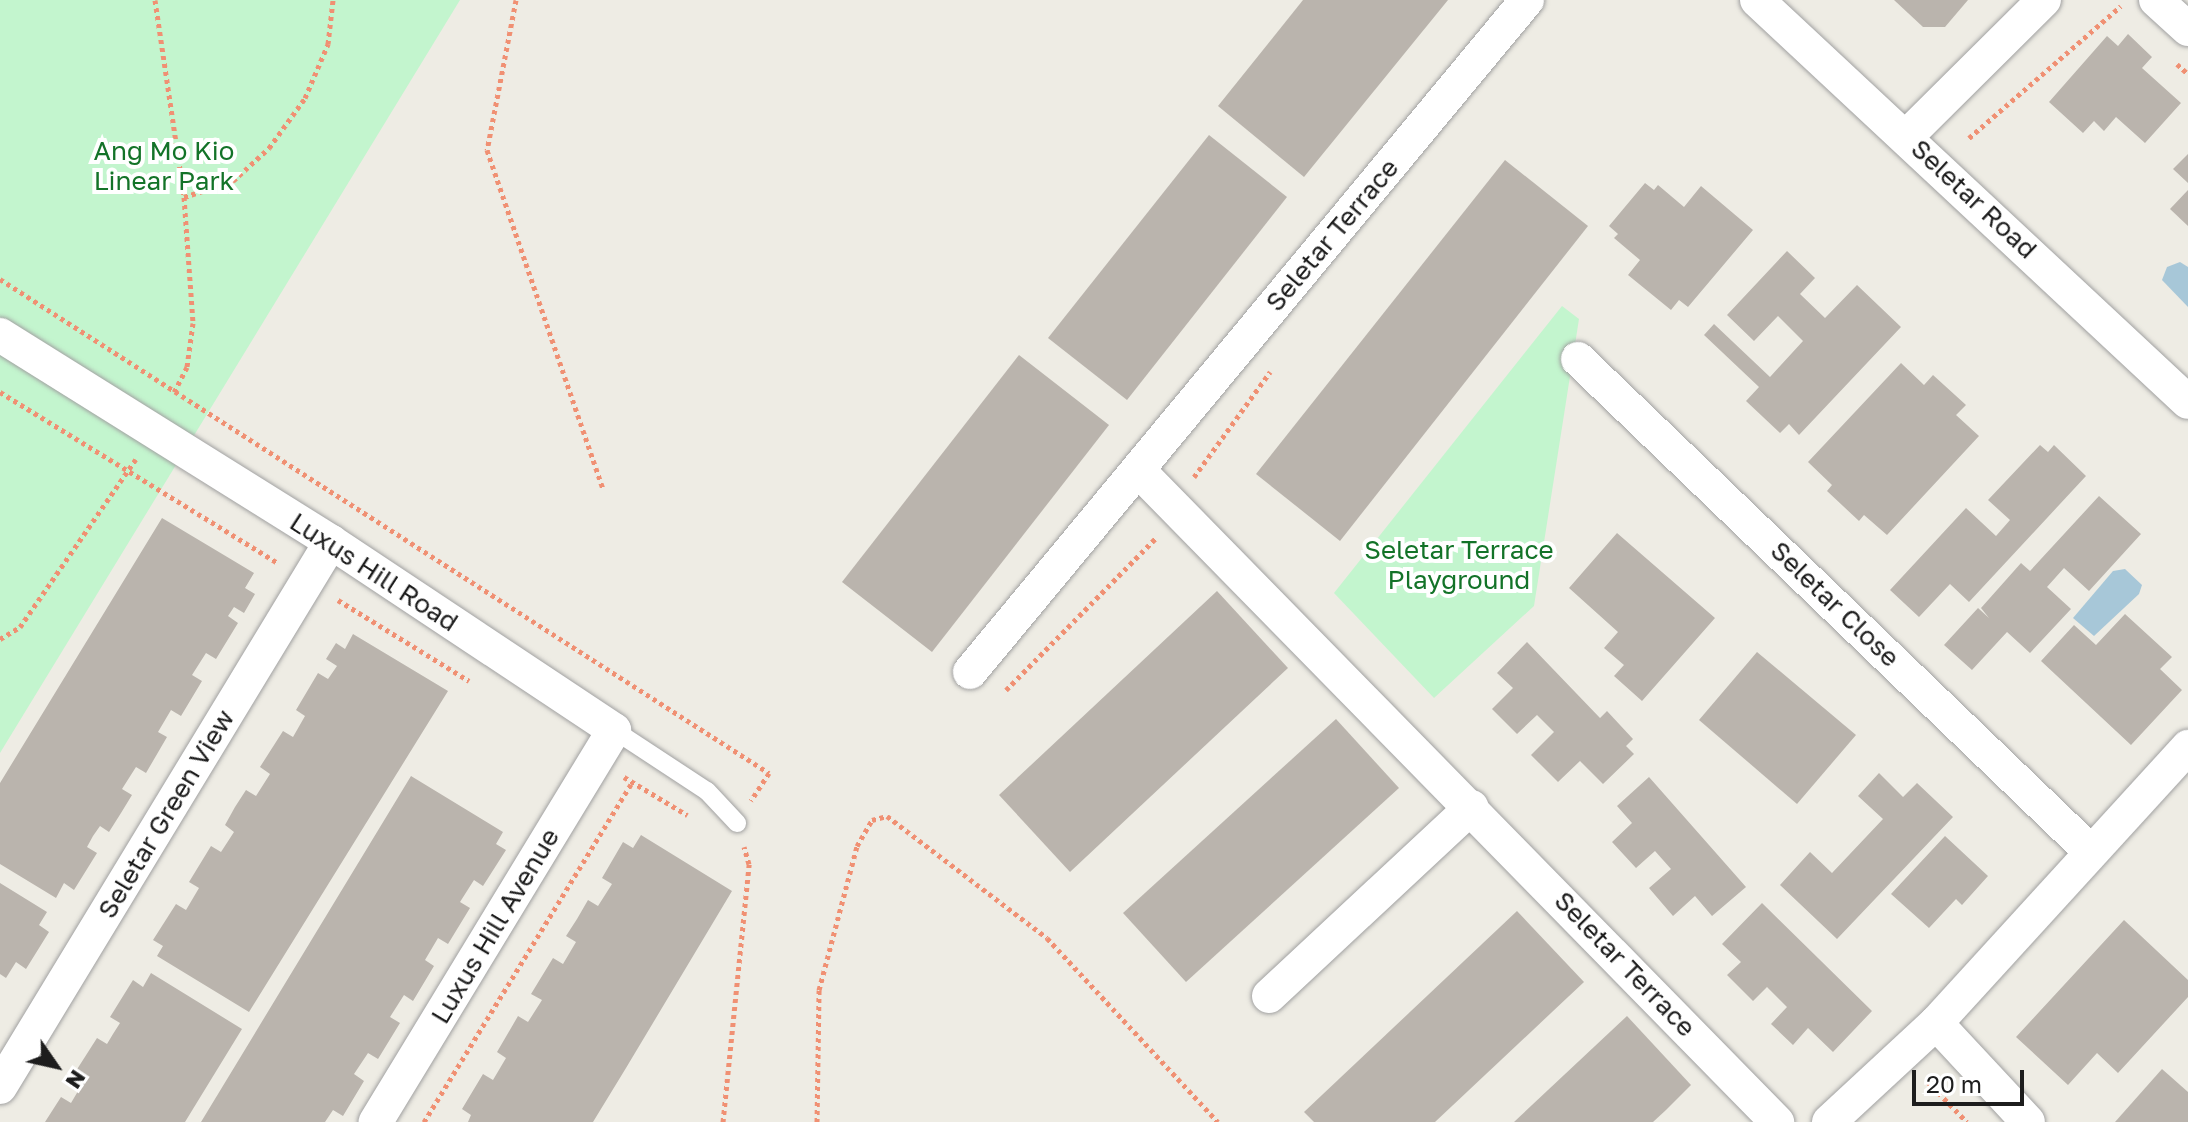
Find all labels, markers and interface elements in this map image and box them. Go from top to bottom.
street label: Seletar Road [1905,133,2043,265]
park label: Ang Mo Kio Linear Park [94,135,234,196]
street label: Seletar Terrace [1259,152,1405,318]
street label: Luxus Hill Road [284,506,464,638]
park label: Seletar Terrace Playground [1364,534,1554,596]
street label: Seletar Close [1764,535,1906,673]
street label: Seletar Green View [91,704,241,924]
street label: Luxus Hill Avenue [424,823,566,1029]
street label: Seletar Terrace [1548,885,1702,1043]
north arrow [16,1026,96,1106]
scale bar [1916,1054,2028,1104]
text: N [60,1065,92,1094]
text: 20 m [1926,1069,1982,1098]

